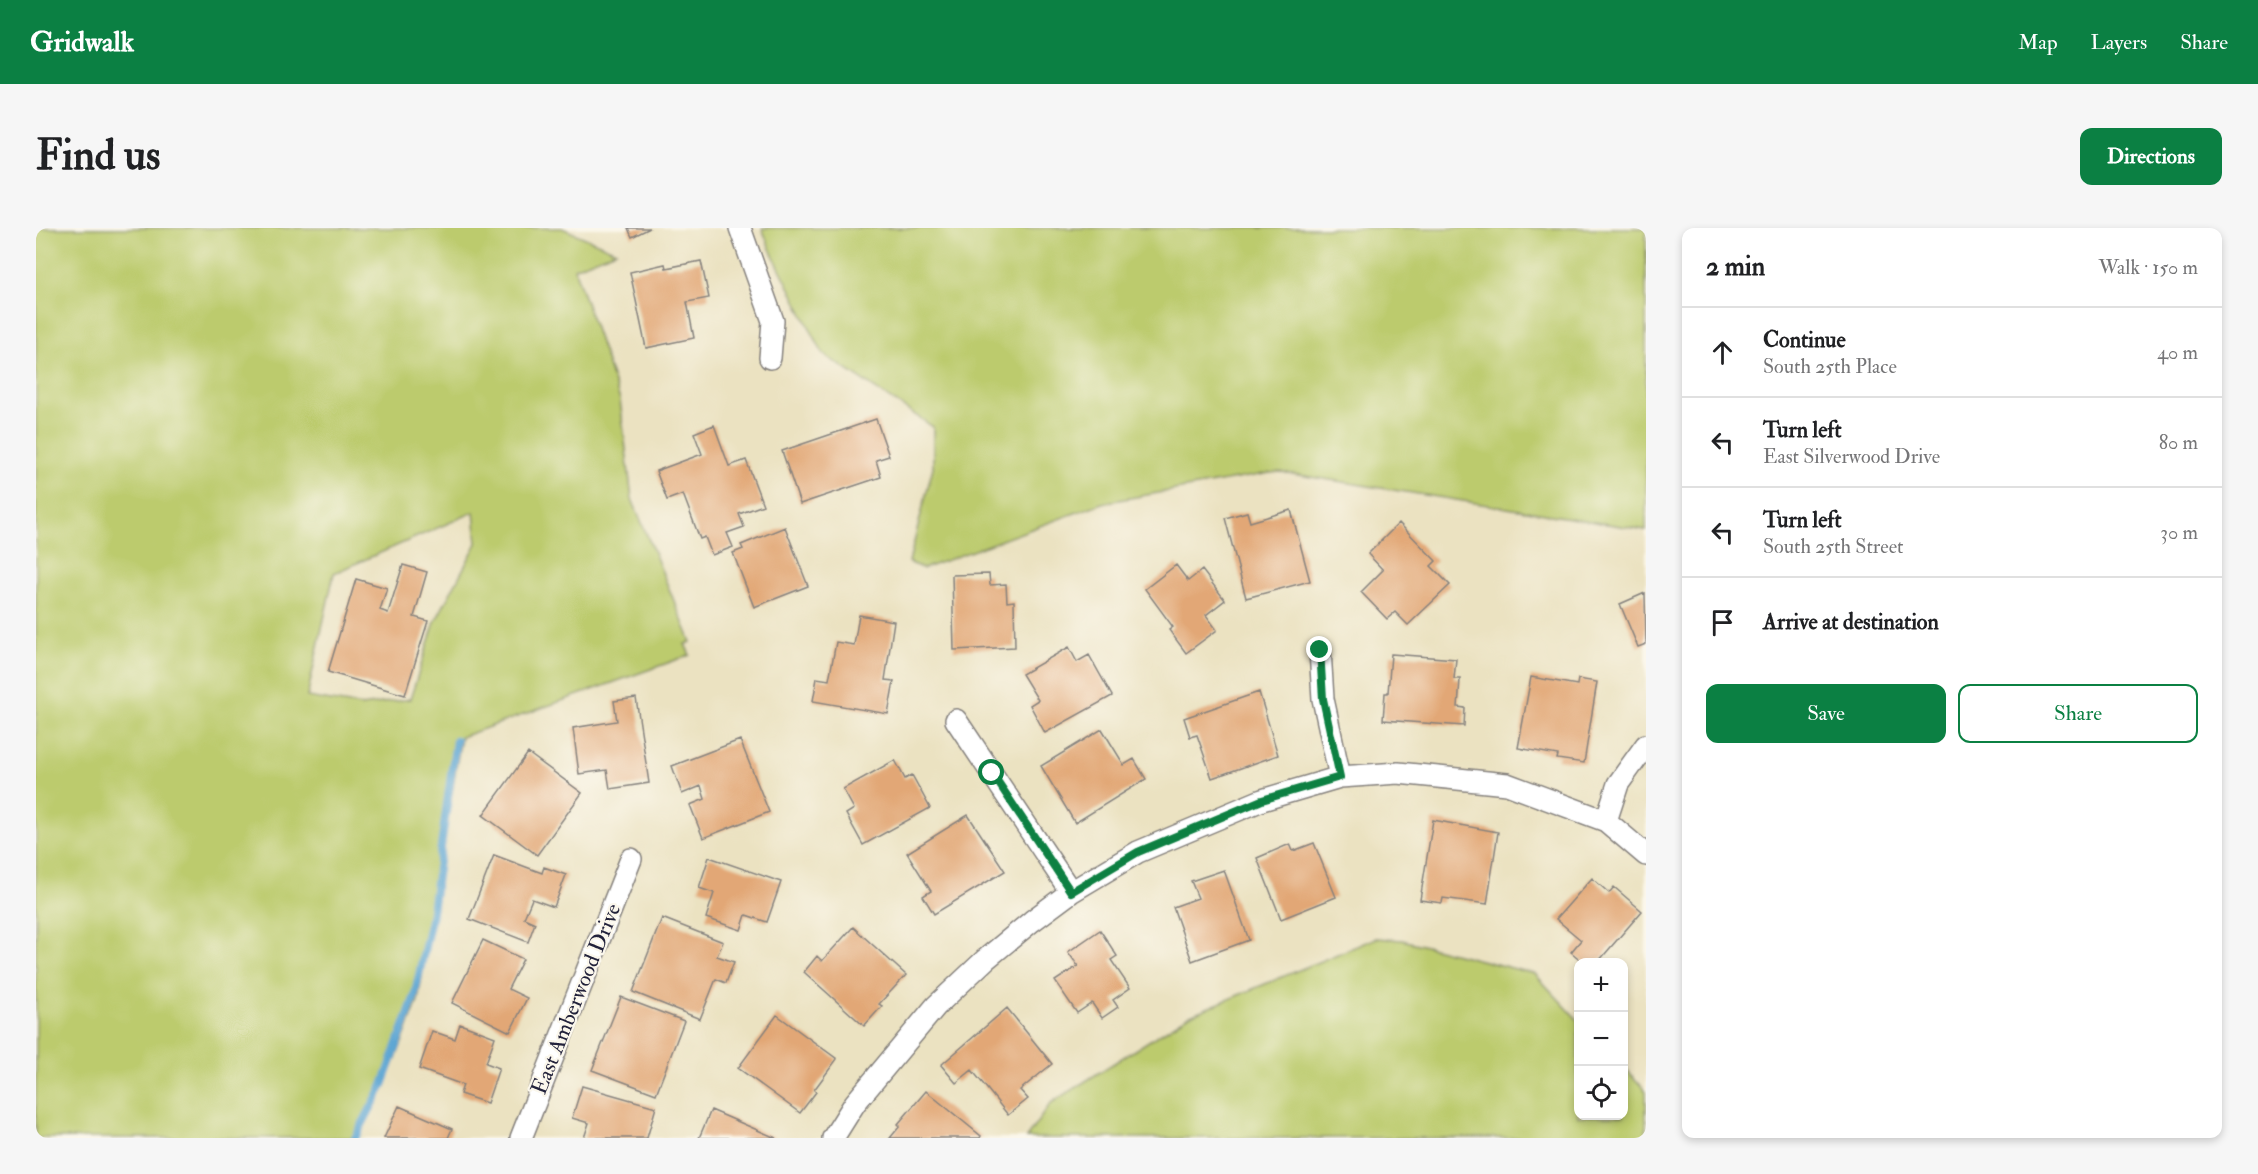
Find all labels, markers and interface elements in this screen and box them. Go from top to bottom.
text: Gridwalk [30,25,134,60]
text: Map [2018,29,2058,56]
text: Layers [2091,29,2147,56]
text: Share [2180,29,2228,56]
button: Directions [2080,128,2222,185]
text: Find us [36,130,160,182]
text: 2 min [1706,251,1765,283]
text: Walk · 150 m [2098,255,2198,280]
text: Continue [1763,326,1846,354]
icon: ahead [1706,336,1739,369]
text: 40 m [2157,340,2198,365]
text: South 25th Place [1763,354,1897,379]
text: Turn left [1763,416,1842,444]
icon: left [1706,426,1739,459]
text: 80 m [2159,430,2198,455]
text: East Silverwood Drive [1763,444,1940,469]
text: Turn left [1763,506,1842,534]
icon: left [1706,516,1739,549]
text: 30 m [2160,520,2198,545]
text: South 25th Street [1763,534,1903,559]
icon: arrive [1706,606,1739,639]
text: Arrive at destination [1763,608,1939,636]
route end [1306,636,1332,662]
button: Save [1706,684,1946,743]
button: Share [1958,684,2198,743]
route start [978,759,1004,785]
street label: East Amberwood Drive [525,899,627,1099]
map controls [1574,958,1628,1120]
button: + [1574,958,1628,1012]
button: − [1574,1012,1628,1066]
button: locate [1574,1066,1628,1120]

